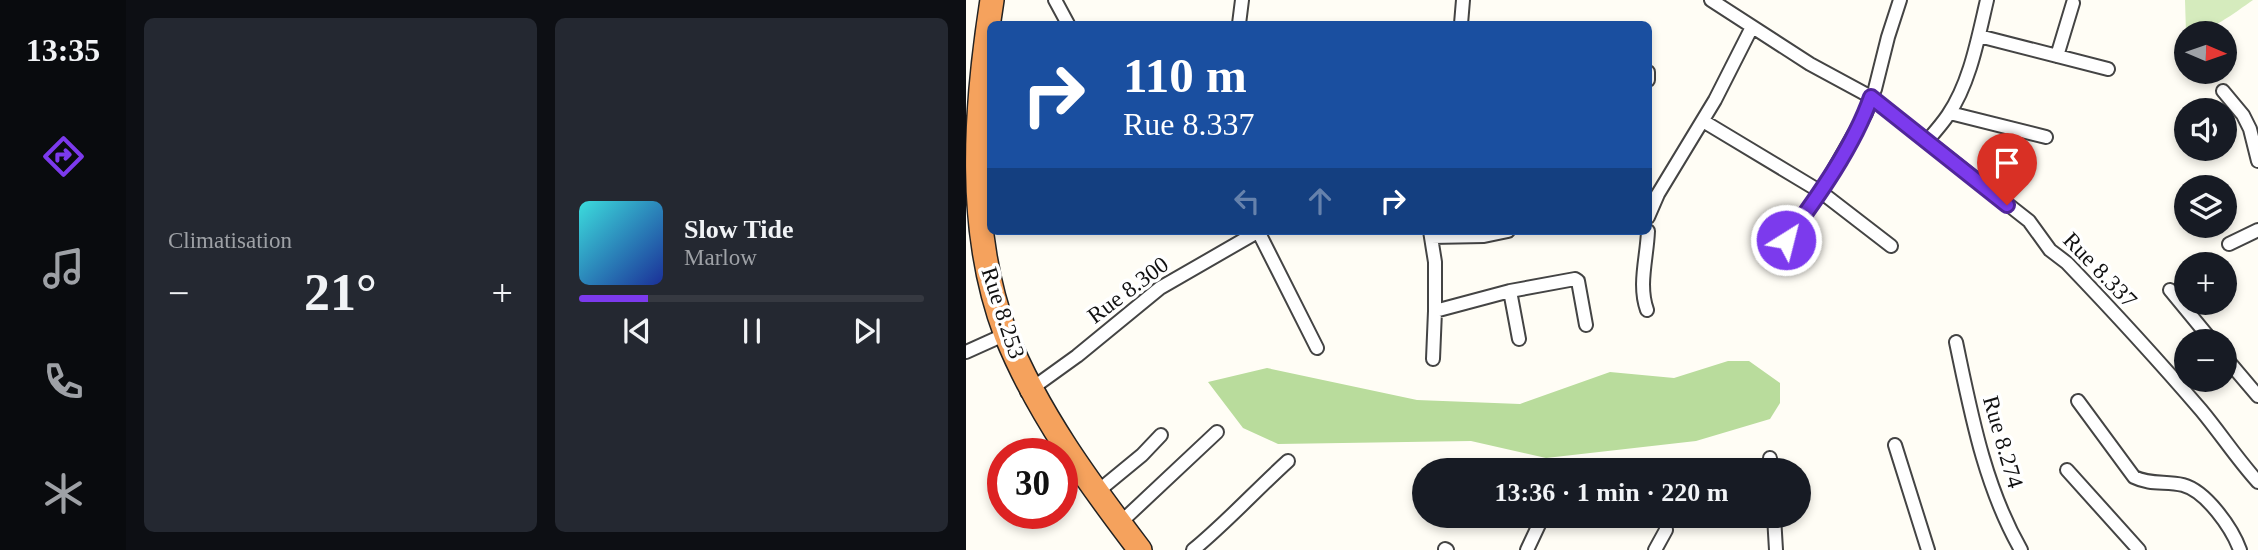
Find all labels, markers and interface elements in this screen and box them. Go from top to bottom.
north arrow [2174,21,2236,84]
map controls [2174,21,2237,392]
text: 13:35 [26,32,100,68]
text: 110 m [1123,48,1247,103]
icon: right [1008,49,1099,140]
button: sound [2174,98,2237,161]
text: Rue 8.337 [1123,106,1255,142]
icon: directions [39,132,88,181]
pin [1977,133,2037,205]
icon: arrive [1988,144,2026,182]
button: layers [2174,175,2237,238]
icon: left [1228,182,1266,220]
icon: ahead [1301,182,1339,220]
icon: right [1374,182,1412,220]
position arrow [1749,203,1823,277]
text: Slow Tide [684,215,794,244]
street label: Rue 8.337 [2058,227,2142,313]
text: Climatisation [168,228,292,253]
icon: music [39,244,88,293]
text: Marlow [684,245,757,270]
street label: Rue 8.300 [1083,252,1173,328]
button: + [2174,252,2237,315]
text: 21° [304,264,377,321]
street label: Rue 8.253 [977,264,1029,362]
text: − [168,272,189,314]
text: + [492,272,513,314]
icon: previous [618,312,656,350]
icon: pause [733,312,771,350]
icon: next [848,312,886,350]
button: − [2174,329,2237,392]
icon: phone [39,357,88,406]
street label: Rue 8.274 [1978,393,2028,491]
speed limit sign: 30 [987,438,1078,529]
icon: climate [39,469,88,518]
text: 13:36 · 1 min · 220 m [1495,478,1729,507]

